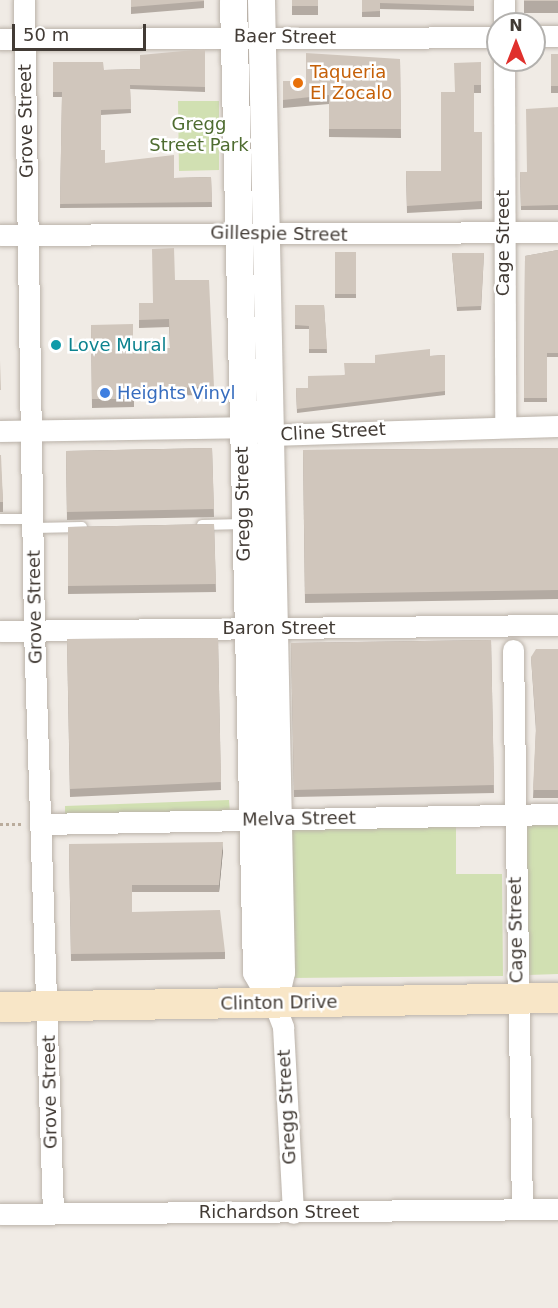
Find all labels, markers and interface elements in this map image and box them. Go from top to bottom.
scale bar [15,12,148,50]
north arrow [486,12,546,72]
text: N [509,16,523,35]
text: 50 m [23,24,69,45]
street label: Baer Street [234,25,336,49]
place label: Taqueria El Zocalo [310,62,392,104]
street label: Grove Street [14,64,38,178]
marker: Taqueria El Zocalo [291,76,305,90]
park label: Gregg Street Park [149,114,249,156]
street label: Cage Street [492,190,514,296]
street label: Gillespie Street [210,222,348,246]
place label: Love Mural [68,334,167,356]
marker: Love Mural [49,338,63,352]
place label: Heights Vinyl [117,382,236,404]
marker: Heights Vinyl [98,386,112,400]
street label: Cline Street [280,418,386,446]
street label: Gregg Street [231,446,255,562]
street label: Grove Street [23,550,47,664]
street label: Baron Street [222,617,336,639]
street label: Melva Street [242,807,356,831]
street label: Cage Street [504,877,528,983]
street label: Clinton Drive [220,991,338,1015]
street label: Grove Street [38,1035,62,1149]
street label: Gregg Street [273,1049,301,1165]
street label: Richardson Street [199,1201,359,1223]

